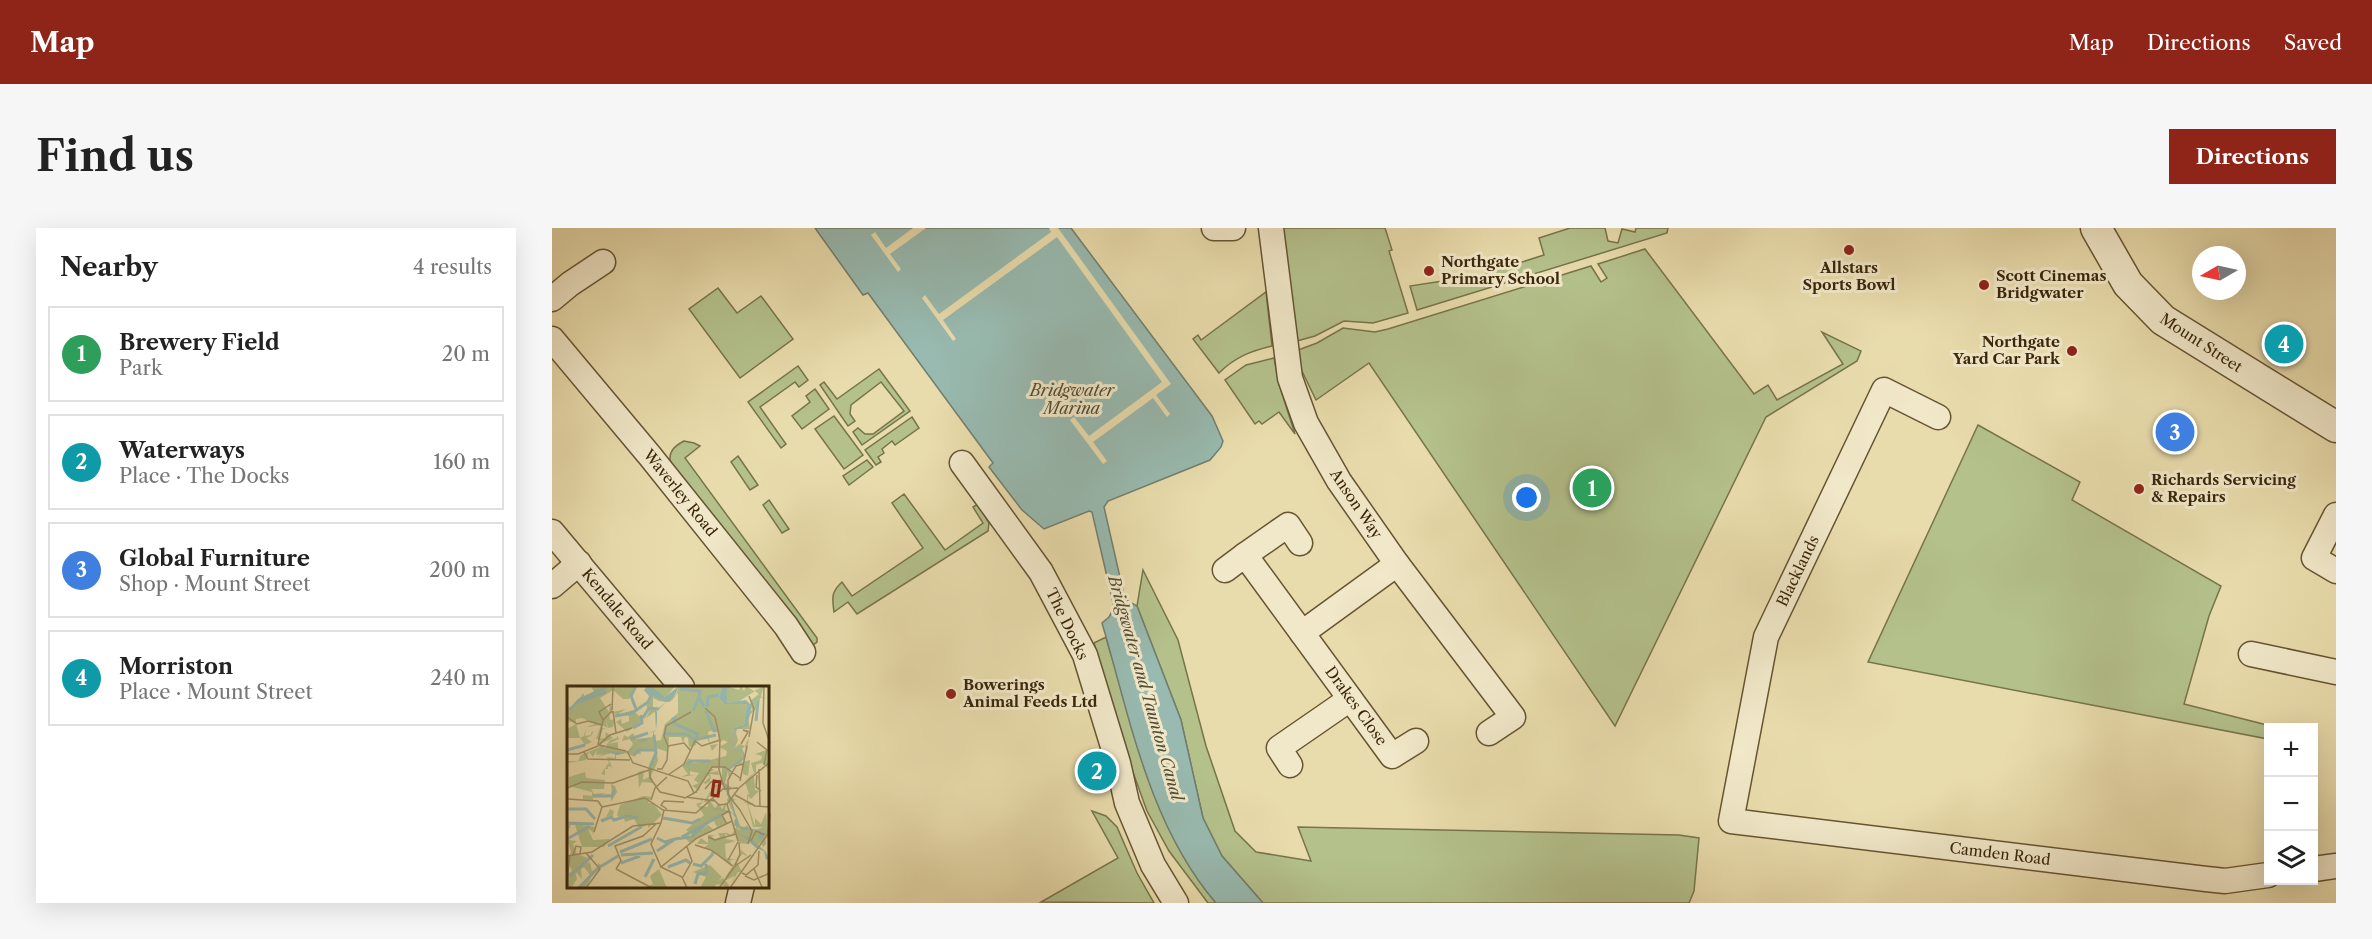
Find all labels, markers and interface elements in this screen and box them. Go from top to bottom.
text: Map [30,25,94,59]
text: Map [2069,30,2114,55]
text: Directions [2147,30,2251,55]
text: Saved [2284,30,2342,55]
button: Directions [2169,129,2336,184]
text: Find us [36,130,194,182]
marker: Allstars Sports Bowl [1842,243,1856,257]
north arrow [2192,246,2246,300]
text: Nearby [60,251,158,283]
place label: Northgate Primary School [1441,252,1560,288]
text: 4 results [413,255,492,279]
place label: Allstars Sports Bowl [1803,258,1896,294]
marker: Northgate Primary School [1422,264,1436,278]
place label: Scott Cinemas Bridgwater [1996,266,2107,302]
marker: Scott Cinemas Bridgwater [1977,278,1991,292]
street label: Mount Street [2156,309,2247,377]
pin: 4 [2264,322,2304,366]
text: Brewery Field [119,329,280,356]
place label: Northgate Yard Car Park [1952,332,2061,368]
text: 1 [77,342,86,366]
text: 20 m [442,342,490,366]
marker: Northgate Yard Car Park [2065,344,2079,358]
text: Park [119,356,162,380]
water label: Bridgwater Marina [1028,380,1116,418]
pin: 3 [2156,410,2194,454]
text: Waterways [119,437,245,464]
street label: Waverley Road [639,445,721,540]
text: 2 [76,450,87,474]
text: 160 m [433,450,490,474]
text: Place · The Docks [119,464,289,488]
street label: Anson Way [1326,464,1387,543]
pin: 1 [1572,466,1612,510]
place label: Richards Servicing & Repairs [2151,470,2296,506]
marker: Richards Servicing & Repairs [2132,482,2146,496]
your location [1512,483,1541,512]
street label: Blacklands [1772,532,1823,609]
text: Global Furniture [119,545,310,572]
text: 3 [76,558,87,582]
text: 200 m [429,558,490,582]
street label: Kendale Road [578,564,657,653]
water label: Bridgwater and Taunton Canal [1104,571,1188,805]
text: Shop · Mount Street [119,572,310,596]
street label: The Docks [1042,585,1093,663]
text: Morriston [119,653,233,680]
street label: Drakes Close [1321,662,1392,749]
text: 4 [76,666,87,690]
text: 240 m [430,666,490,690]
place label: Bowerings Animal Feeds Ltd [962,675,1098,711]
text: Place · Mount Street [119,680,313,704]
inset map [567,686,770,888]
marker: Bowerings Animal Feeds Ltd [944,687,958,701]
map controls [2264,723,2318,885]
button: + [2264,723,2318,777]
pin: 2 [1078,748,1116,794]
button: − [2264,777,2318,831]
button: layers [2264,831,2318,885]
street label: Camden Road [1949,838,2052,869]

